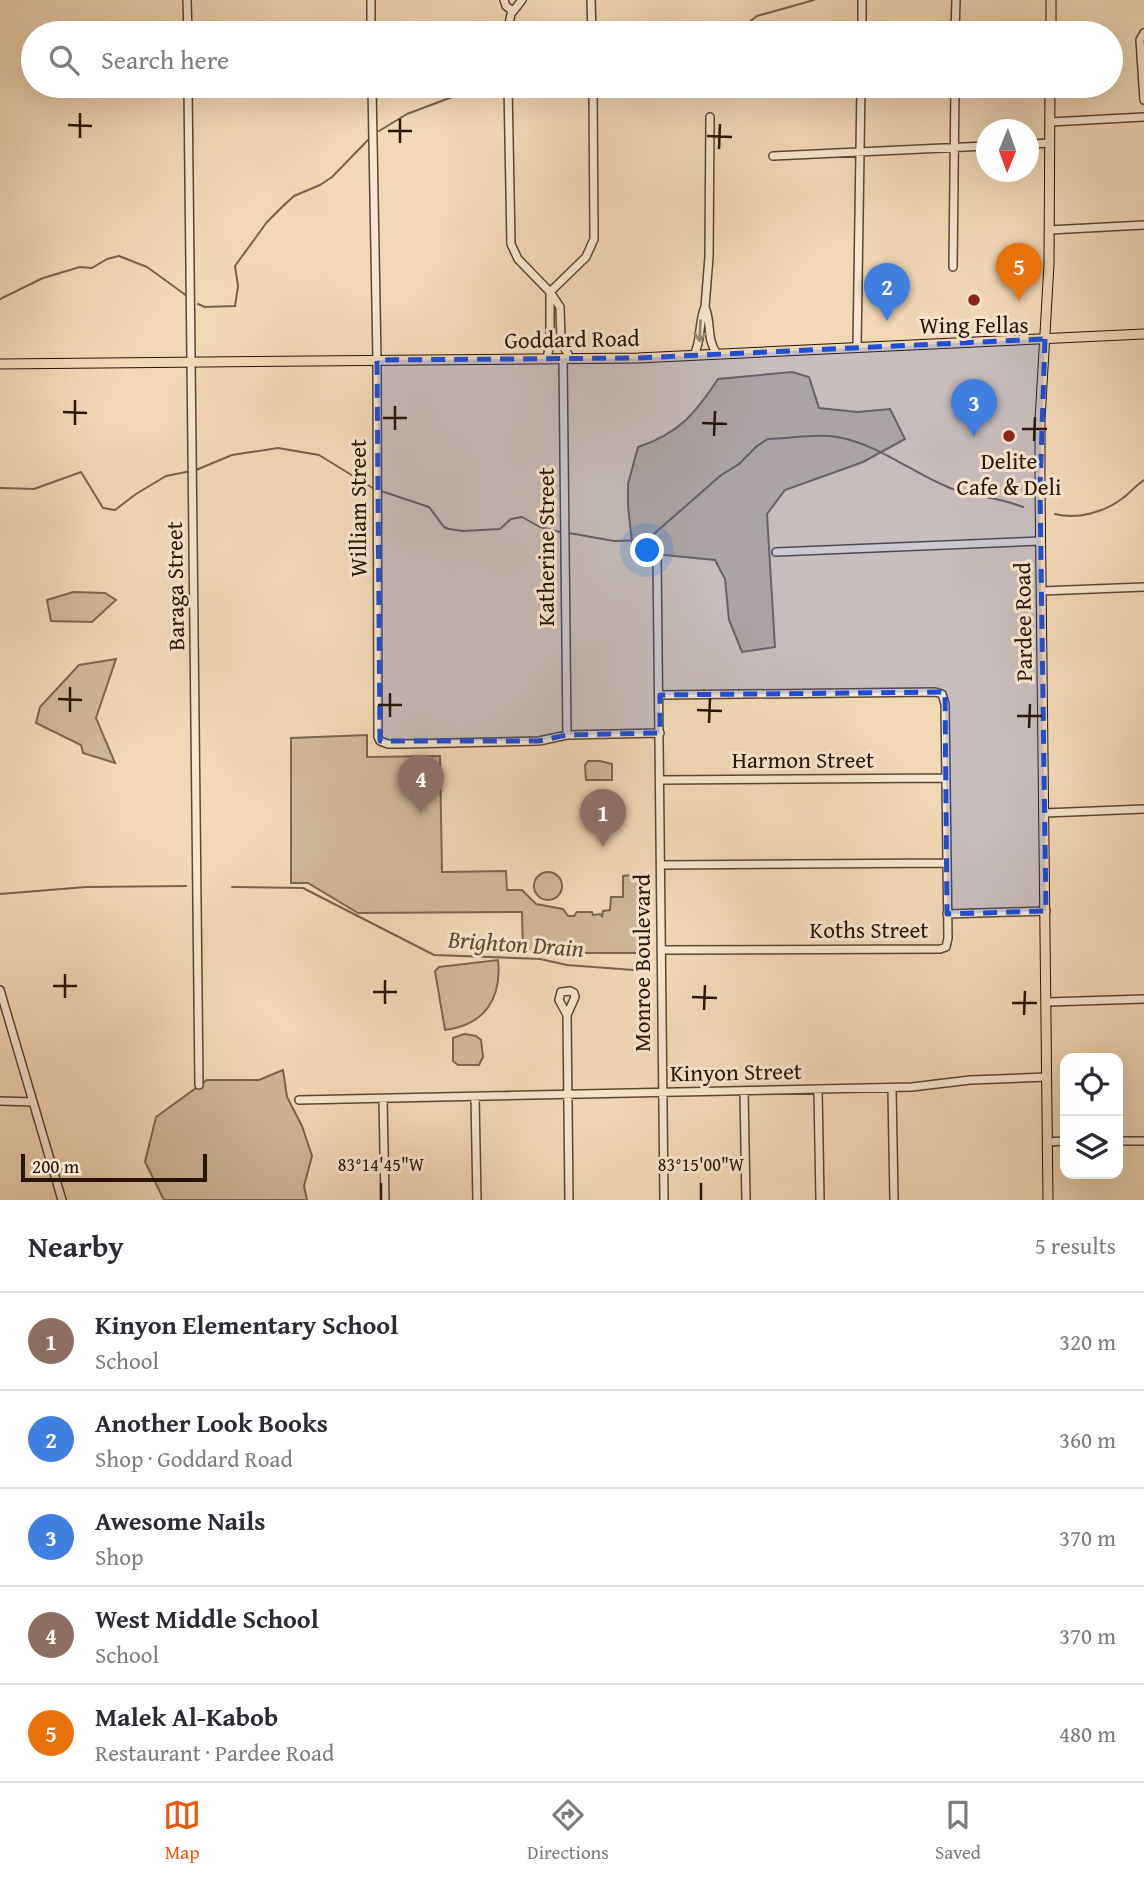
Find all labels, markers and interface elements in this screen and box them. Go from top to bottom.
search box [21,21,1123,98]
text: Search here [101,40,229,79]
icon: search [45,41,83,79]
north arrow [976,119,1039,182]
pin: 5 [996,243,1042,301]
pin: 2 [864,263,910,321]
marker: Wing Fellas [966,292,982,308]
place label: Wing Fellas [919,308,1029,341]
one-way arrow [693,319,706,342]
street label: Goddard Road [504,321,641,356]
pin: 3 [951,379,997,437]
marker: Delite Cafe & Deli [1001,428,1017,444]
street label: William Street [341,439,374,577]
place label: Delite Cafe & Deli [957,444,1061,503]
street label: Katherine Street [529,467,562,627]
street label: Baraga Street [157,521,192,651]
your location [630,533,664,567]
street label: Pardee Road [1005,561,1040,682]
street label: Harmon Street [732,743,874,776]
pin: 4 [398,755,444,813]
pin: 1 [580,789,626,847]
street label: Monroe Boulevard [625,873,658,1052]
street label: Koths Street [810,913,928,946]
water label: Brighton Drain [446,921,585,966]
map controls [1060,1053,1123,1179]
button: locate [1060,1053,1123,1116]
street label: Kinyon Street [670,1054,802,1089]
button: layers [1060,1116,1123,1179]
scale bar [21,1151,206,1183]
text: 83°14'45"W [338,1151,425,1178]
text: 83°15'00"W [658,1151,745,1178]
text: 200 m [32,1152,79,1180]
text: Nearby [28,1224,124,1268]
text: 5 results [1035,1229,1116,1262]
text: Kinyon Elementary School [95,1305,398,1344]
text: 1 [45,1325,57,1358]
text: 320 m [1059,1325,1116,1358]
text: School [95,1344,159,1377]
text: Another Look Books [95,1403,328,1442]
text: 2 [45,1423,57,1456]
text: 360 m [1059,1423,1116,1456]
text: Shop · Goddard Road [95,1442,293,1475]
text: Awesome Nails [95,1501,265,1540]
text: 3 [45,1521,57,1554]
text: 370 m [1059,1521,1116,1554]
text: Shop [95,1540,143,1573]
text: West Middle School [95,1599,319,1638]
text: 4 [45,1619,57,1652]
text: 370 m [1059,1619,1116,1652]
text: School [95,1638,159,1671]
text: Malek Al-Kabob [95,1697,278,1736]
text: 5 [45,1717,57,1750]
text: 480 m [1059,1717,1116,1750]
text: Restaurant · Pardee Road [95,1736,334,1769]
tab: Map [163,1796,201,1866]
tab: Directions [527,1796,609,1866]
tab: Saved [935,1796,981,1866]

